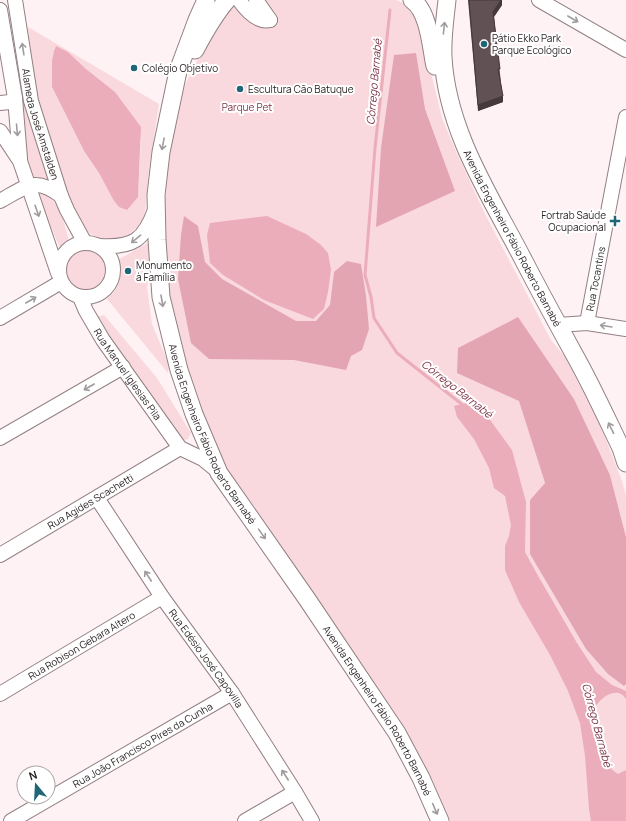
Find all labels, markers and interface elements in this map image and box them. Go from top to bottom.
one-way arrow [567,16,579,24]
one-way arrow [440,22,447,35]
place label: Pátio Ekko Park Parque Ecológico [492,31,572,57]
water label: Córrego Barnabé [362,38,385,126]
marker: Pátio Ekko Park Parque Ecológico [479,39,489,49]
one-way arrow [18,42,26,55]
place label: Colégio Objetivo [142,61,218,75]
marker: Colégio Objetivo [129,63,139,73]
street label: Alameda José Amstalden [19,67,63,182]
place label: Escultura Cão Batuque [248,82,354,96]
marker: Escultura Cão Batuque [235,84,245,94]
park label: Parque Pet [222,100,272,114]
one-way arrow [14,123,21,136]
one-way arrow [159,137,167,150]
street label: Avenida Engenheiro Fábio Roberto Barnabé [461,148,565,329]
one-way arrow [33,205,41,217]
place label: Fortrab Saúde Ocupacional [541,208,606,234]
marker: Fortrab Saúde Ocupacional [609,215,621,227]
one-way arrow [131,235,142,243]
street label: Rua Tocantins [582,245,608,312]
place label: Monumento à Família [136,258,192,284]
marker: Monumento à Família [123,266,133,276]
one-way arrow [159,294,167,307]
one-way arrow [25,296,37,304]
one-way arrow [600,322,613,330]
street label: Rua Manuel Iglesias Pila [91,326,165,423]
street label: Avenida Engenheiro Fábio Roberto Barnabé [166,342,260,527]
water label: Córrego Barnabé [419,356,496,421]
one-way arrow [83,383,95,391]
one-way arrow [607,422,614,434]
street label: Rua Agides Scachetti [45,470,136,532]
one-way arrow [258,528,266,539]
one-way arrow [144,571,152,582]
street label: Rua Edésio José Capovilla [166,606,247,710]
street label: Rua Robison Gebara Altero [25,608,138,683]
street label: Avenida Engenheiro Fábio Roberto Barnabé [320,623,435,798]
water label: Córrego Barnabé [579,681,616,769]
street label: Rua João Francisco Pires da Cunha [70,699,215,791]
north arrow [16,765,56,805]
text: N [27,767,39,783]
one-way arrow [280,770,289,781]
one-way arrow [431,803,439,815]

